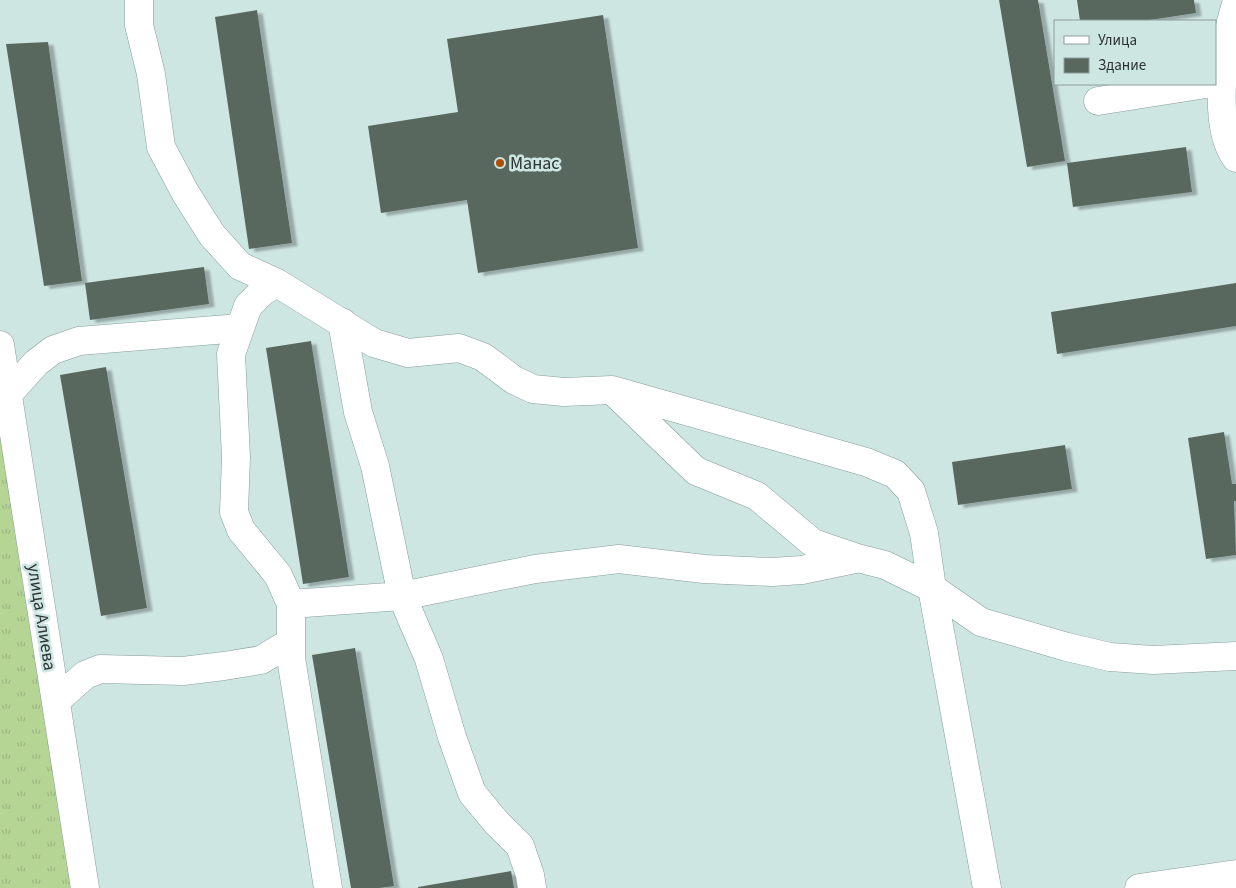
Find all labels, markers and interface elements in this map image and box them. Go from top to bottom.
legend [1054,20,1216,85]
text: Улица [1098,30,1137,51]
text: Здание [1098,55,1146,76]
place label: Манас [510,151,560,176]
marker: Манас [494,157,506,169]
street label: улица Алиева [21,562,62,672]

